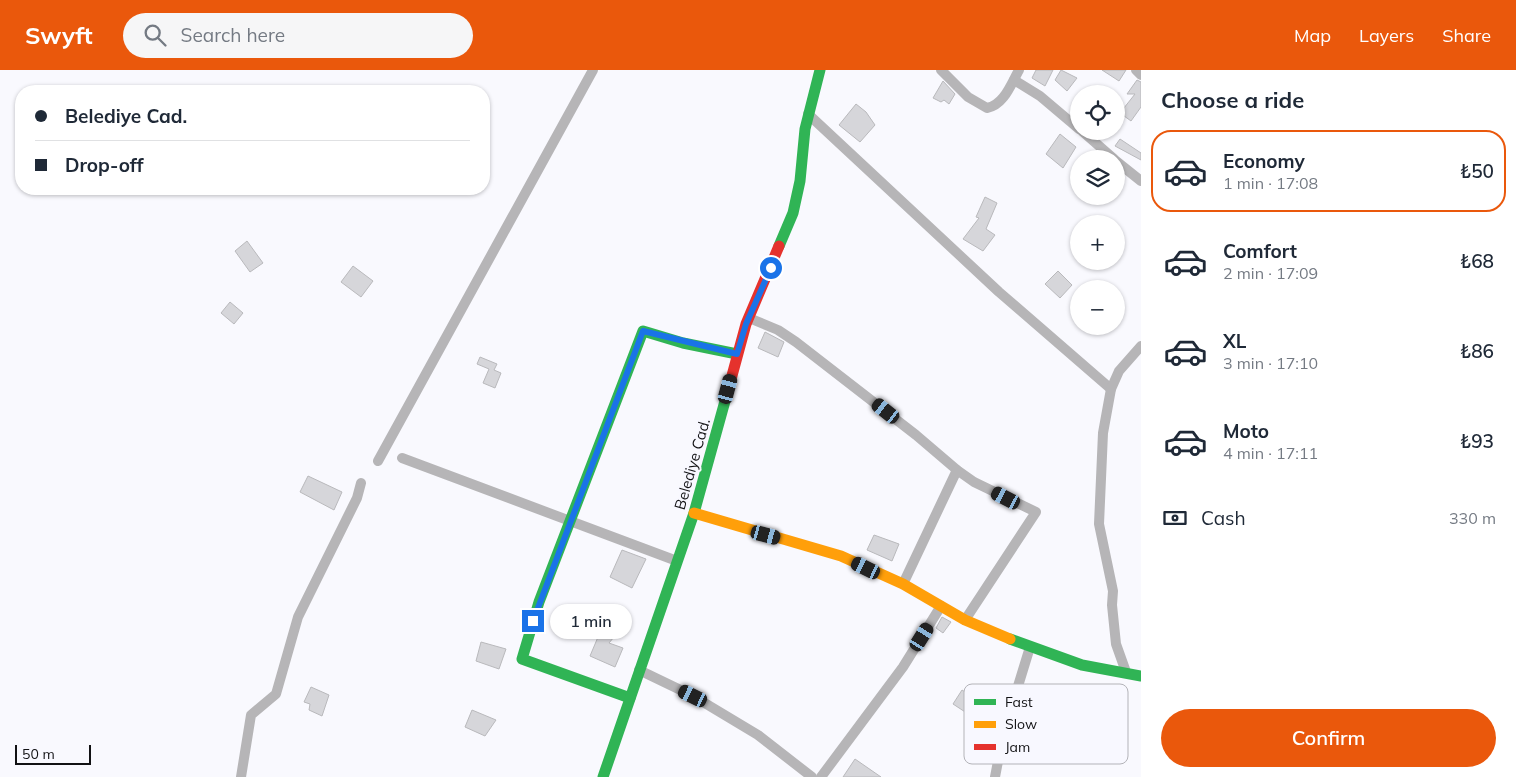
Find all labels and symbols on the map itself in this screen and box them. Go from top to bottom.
route start [760,257,782,279]
car [716,373,739,405]
car [869,396,902,426]
street label: Belediye Cad. [670,416,714,512]
car [989,485,1022,511]
car [749,524,782,546]
car [849,555,882,581]
callout: 1 min [550,604,633,638]
route end [522,610,544,632]
car [907,620,936,654]
car [676,683,709,709]
legend [964,684,1128,764]
text: Fast [1005,693,1033,711]
text: Slow [1005,715,1037,733]
text: Jam [1005,738,1030,756]
scale bar [15,742,91,765]

